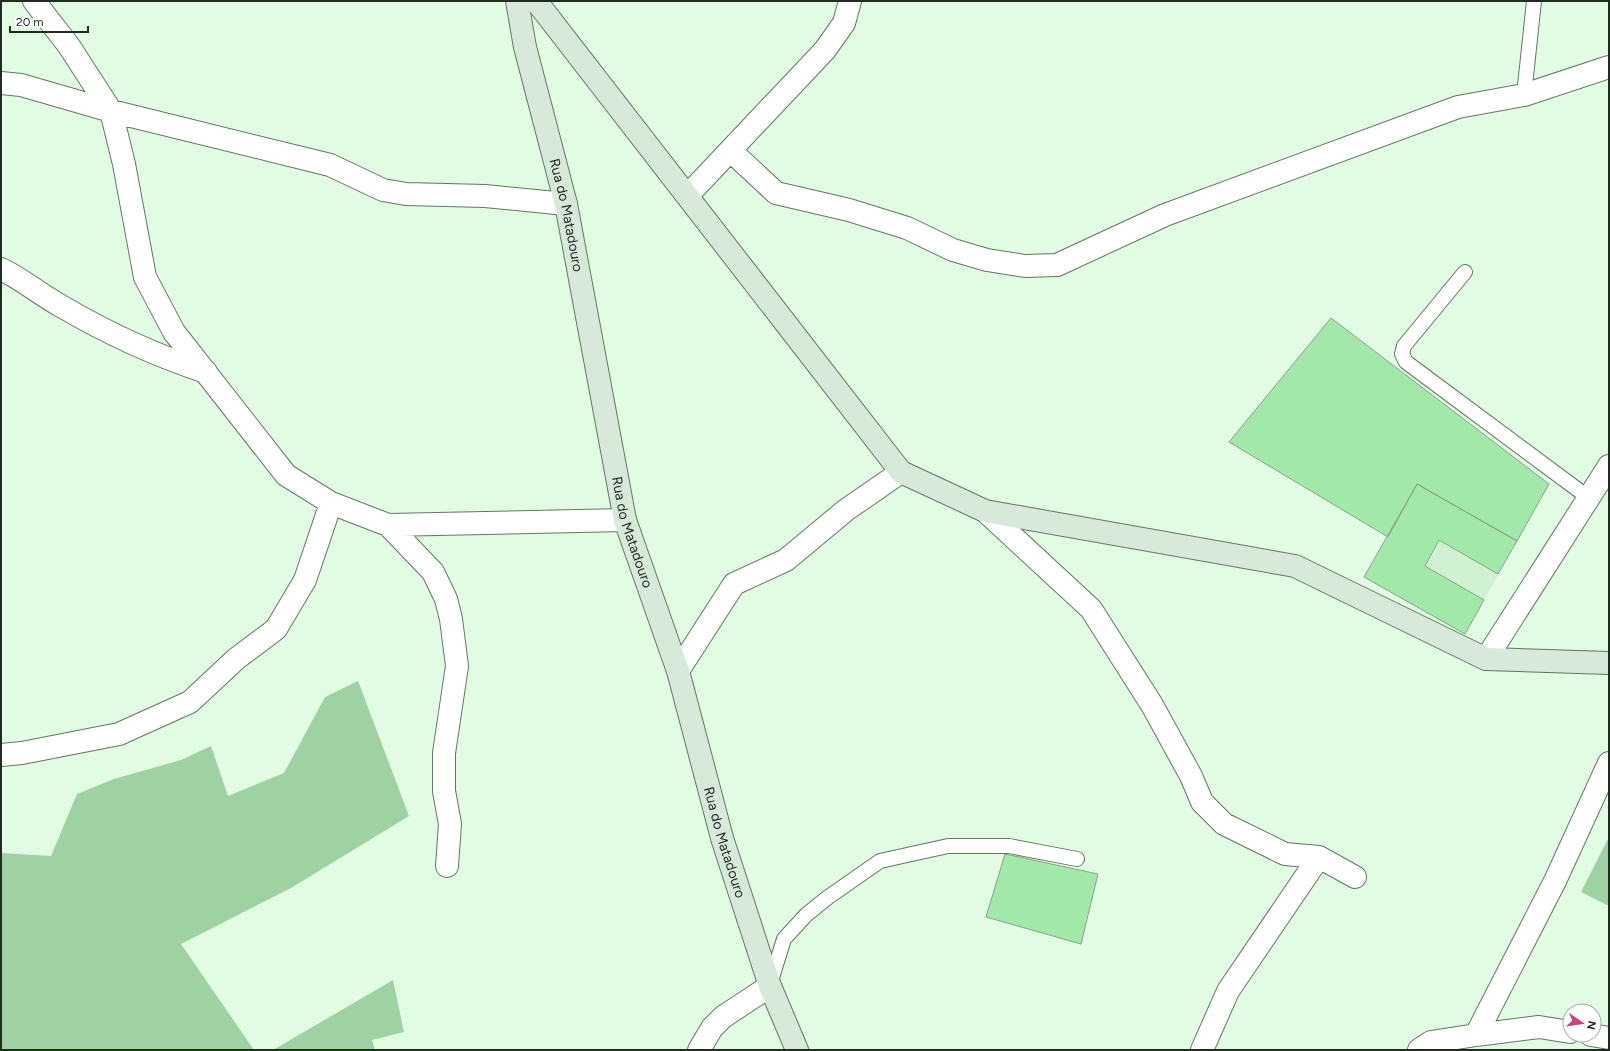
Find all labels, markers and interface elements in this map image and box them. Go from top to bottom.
scale bar [10,8,88,34]
text: 20 m [16,15,44,29]
street label: Rua do Matadouro [546,157,587,273]
street label: Rua do Matadouro [609,475,657,590]
street label: Rua do Matadouro [700,785,749,900]
north arrow [1562,1003,1602,1043]
text: N [1584,1020,1599,1031]

